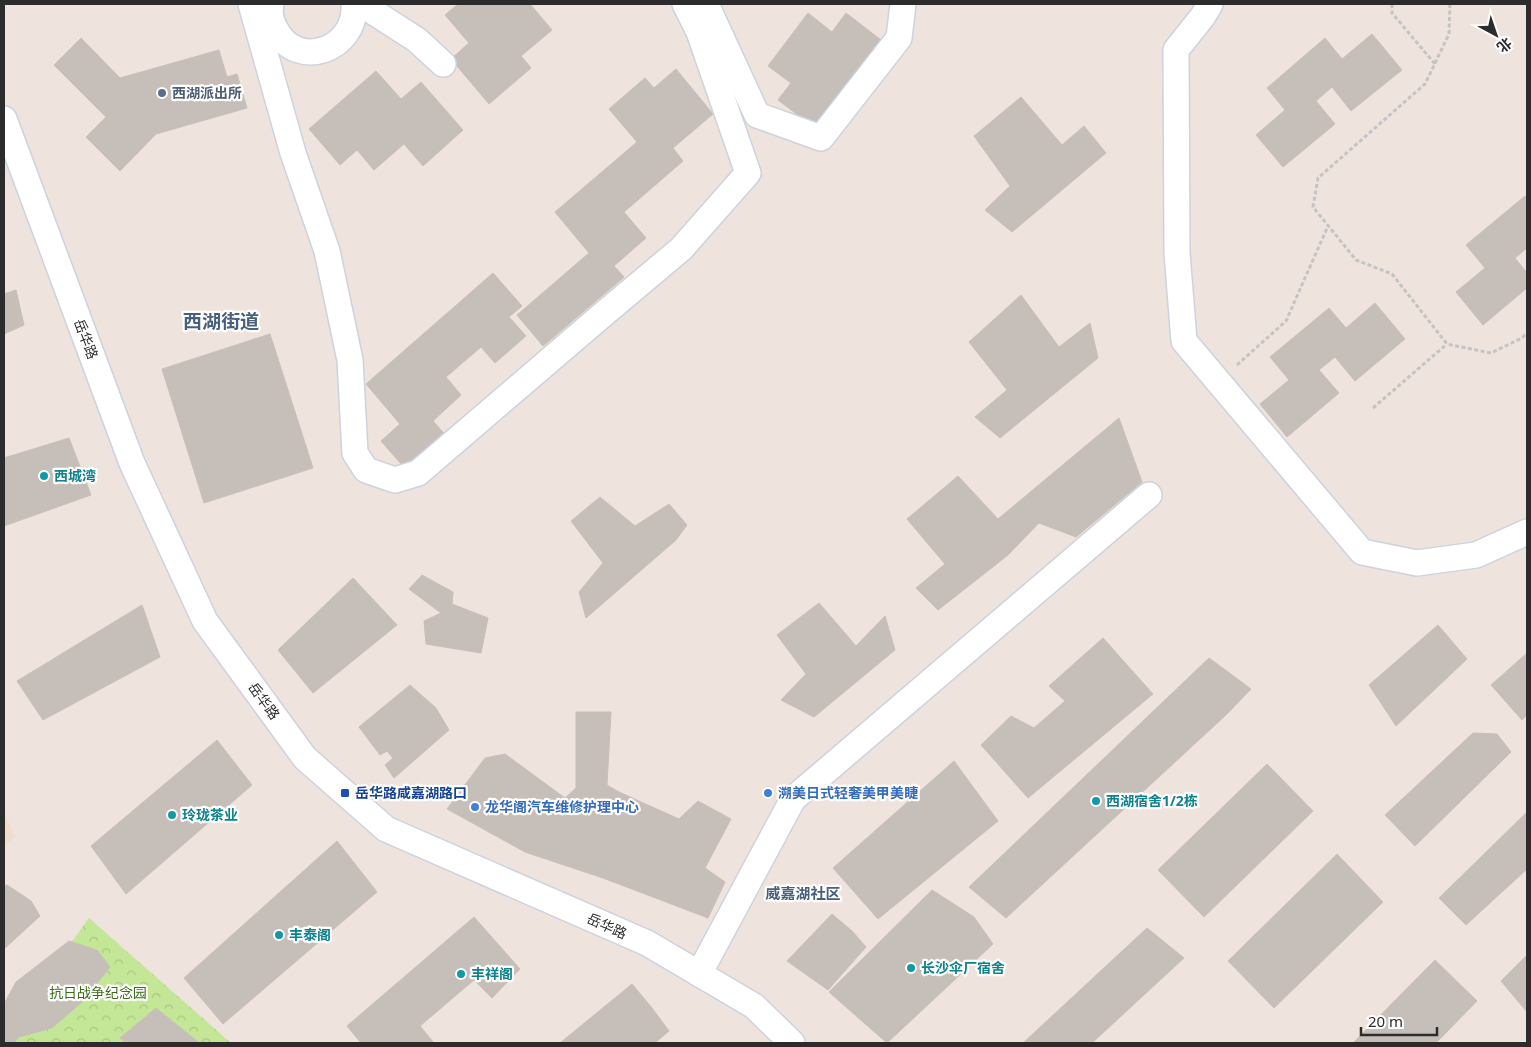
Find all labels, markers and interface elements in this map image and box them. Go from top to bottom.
north arrow [1471,10,1521,60]
text: 北 [1493,34,1516,57]
place label: 西湖派出所 [172,83,242,102]
marker: 西湖派出所 [156,87,168,99]
district label: 西湖街道 [183,308,259,334]
street label: 岳华路 [70,316,103,362]
place label: 西城湾 [54,466,96,485]
marker: 西城湾 [38,470,50,482]
street label: 岳华路 [244,678,284,723]
place label: 岳华路咸嘉湖路口 [355,783,467,802]
place label: 溯美日式轻奢美甲美睫 [778,783,918,802]
marker: 岳华路咸嘉湖路口 [339,787,351,799]
marker: 溯美日式轻奢美甲美睫 [762,787,774,799]
place label: 西湖宿舍1/2栋 [1106,791,1198,810]
marker: 西湖宿舍1/2栋 [1090,795,1102,807]
place label: 龙华阁汽车维修护理中心 [485,797,639,816]
marker: 龙华阁汽车维修护理中心 [469,801,481,813]
place label: 玲珑茶业 [182,805,238,824]
marker: 玲珑茶业 [166,809,178,821]
district label: 威嘉湖社区 [765,883,841,903]
street label: 岳华路 [584,908,630,943]
place label: 丰泰阁 [289,925,331,944]
marker: 丰泰阁 [273,929,285,941]
place label: 长沙伞厂宿舍 [921,958,1005,977]
marker: 长沙伞厂宿舍 [905,962,917,974]
place label: 丰祥阁 [471,964,513,983]
marker: 丰祥阁 [455,968,467,980]
park label: 抗日战争纪念园 [49,983,147,1002]
scale bar [1361,1004,1437,1036]
text: 20 m [1368,1011,1403,1031]

